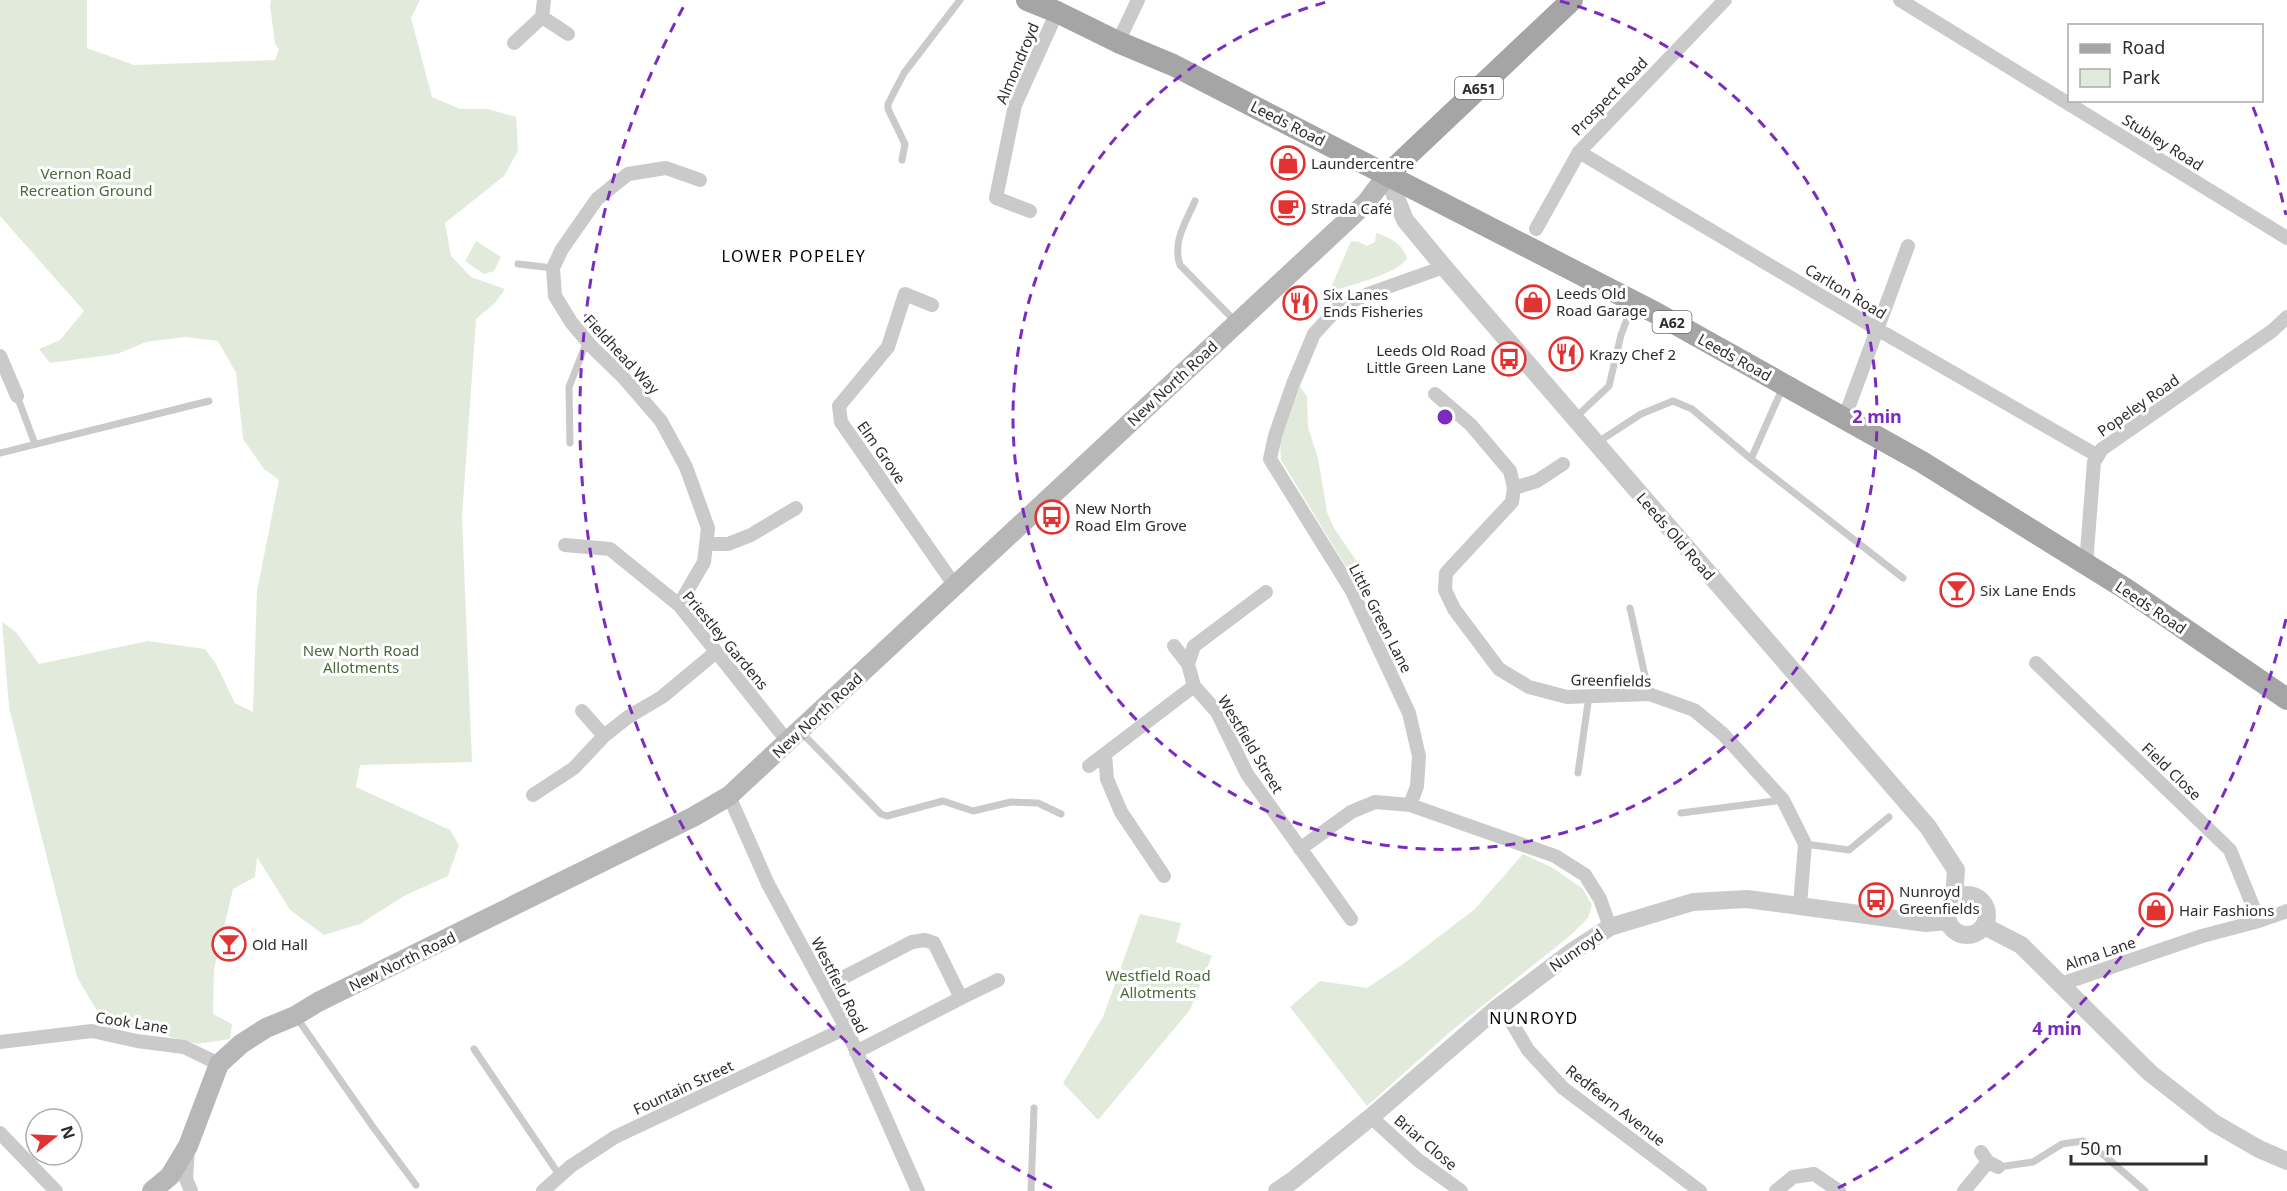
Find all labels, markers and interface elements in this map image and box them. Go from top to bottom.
street label: Almondroyd [991,19,1043,107]
legend [2068,24,2263,102]
text: Road [2122,35,2165,59]
street label: Prospect Road [1567,53,1651,139]
text: Park [2122,65,2160,89]
road number: A651 [1455,77,1503,99]
street label: Leeds Road [1247,96,1329,150]
street label: Stubley Road [2119,109,2207,175]
shop icon: Laundercentre [1270,145,1306,181]
place label: Laundercentre [1311,153,1414,173]
park label: Vernon Road Recreation Ground [20,163,152,200]
cafe icon: Strada Café [1270,190,1306,226]
place label: Strada Café [1311,198,1392,218]
district label: LOWER POPELEY [722,245,866,267]
street label: Carlton Road [1802,259,1890,323]
place label: Leeds Old Road Garage [1556,283,1647,320]
place label: Six Lanes Ends Fisheries [1323,284,1423,321]
shop icon: Leeds Old Road Garage [1515,284,1551,320]
restaurant icon: Six Lanes Ends Fisheries [1282,285,1318,321]
street label: Fieldhead Way [580,310,664,398]
road number: A62 [1652,311,1692,333]
street label: Leeds Road [1695,329,1775,385]
street label: New North Road [1123,336,1221,430]
restaurant icon: Krazy Chef 2 [1548,336,1584,372]
place label: Leeds Old Road Little Green Lane [1366,340,1486,377]
bus stop icon: Leeds Old Road Little Green Lane [1491,341,1527,377]
place label: Krazy Chef 2 [1589,344,1676,364]
street label: Popeley Road [2093,369,2183,441]
text: 2 min [1852,404,1902,428]
centre of rings [1435,407,1455,427]
street label: Elm Grove [853,417,911,487]
street label: Leeds Old Road [1632,488,1720,584]
place label: New North Road Elm Grove [1075,498,1187,535]
bus stop icon: New North Road Elm Grove [1034,499,1070,535]
street label: Little Green Lane [1345,560,1417,676]
bar icon: Six Lane Ends [1939,572,1975,608]
street label: Leeds Road [2112,576,2190,638]
place label: Six Lane Ends [1980,580,2076,600]
street label: Priestley Gardens [679,586,773,694]
park label: New North Road Allotments [303,640,419,677]
street label: New North Road [768,668,866,762]
street label: Greenfields [1570,669,1652,691]
street label: Westfield Street [1214,691,1288,797]
street label: Field Close [2138,738,2206,804]
place label: Nunroyd Greenfields [1899,881,1980,918]
bus stop icon: Nunroyd Greenfields [1858,882,1894,918]
shop icon: Hair Fashions [2138,892,2174,928]
place label: Hair Fashions [2179,900,2275,920]
street label: Nunroyd [1545,924,1607,976]
bar icon: Old Hall [211,926,247,962]
street label: New North Road [345,926,459,996]
street label: Alma Lane [2062,932,2138,974]
place label: Old Hall [252,934,308,954]
street label: Westfield Road [807,934,873,1036]
park label: Westfield Road Allotments [1105,965,1211,1002]
street label: Cook Lane [94,1006,170,1038]
district label: NUNROYD [1489,1007,1579,1029]
text: 4 min [2032,1016,2082,1040]
street label: Fountain Street [630,1055,737,1119]
street label: Redfearn Avenue [1562,1060,1670,1150]
north arrow [24,1107,84,1167]
street label: Briar Close [1390,1110,1462,1174]
text: N [56,1123,81,1142]
scale bar [2071,1128,2206,1166]
text: 50 m [2080,1136,2122,1160]

